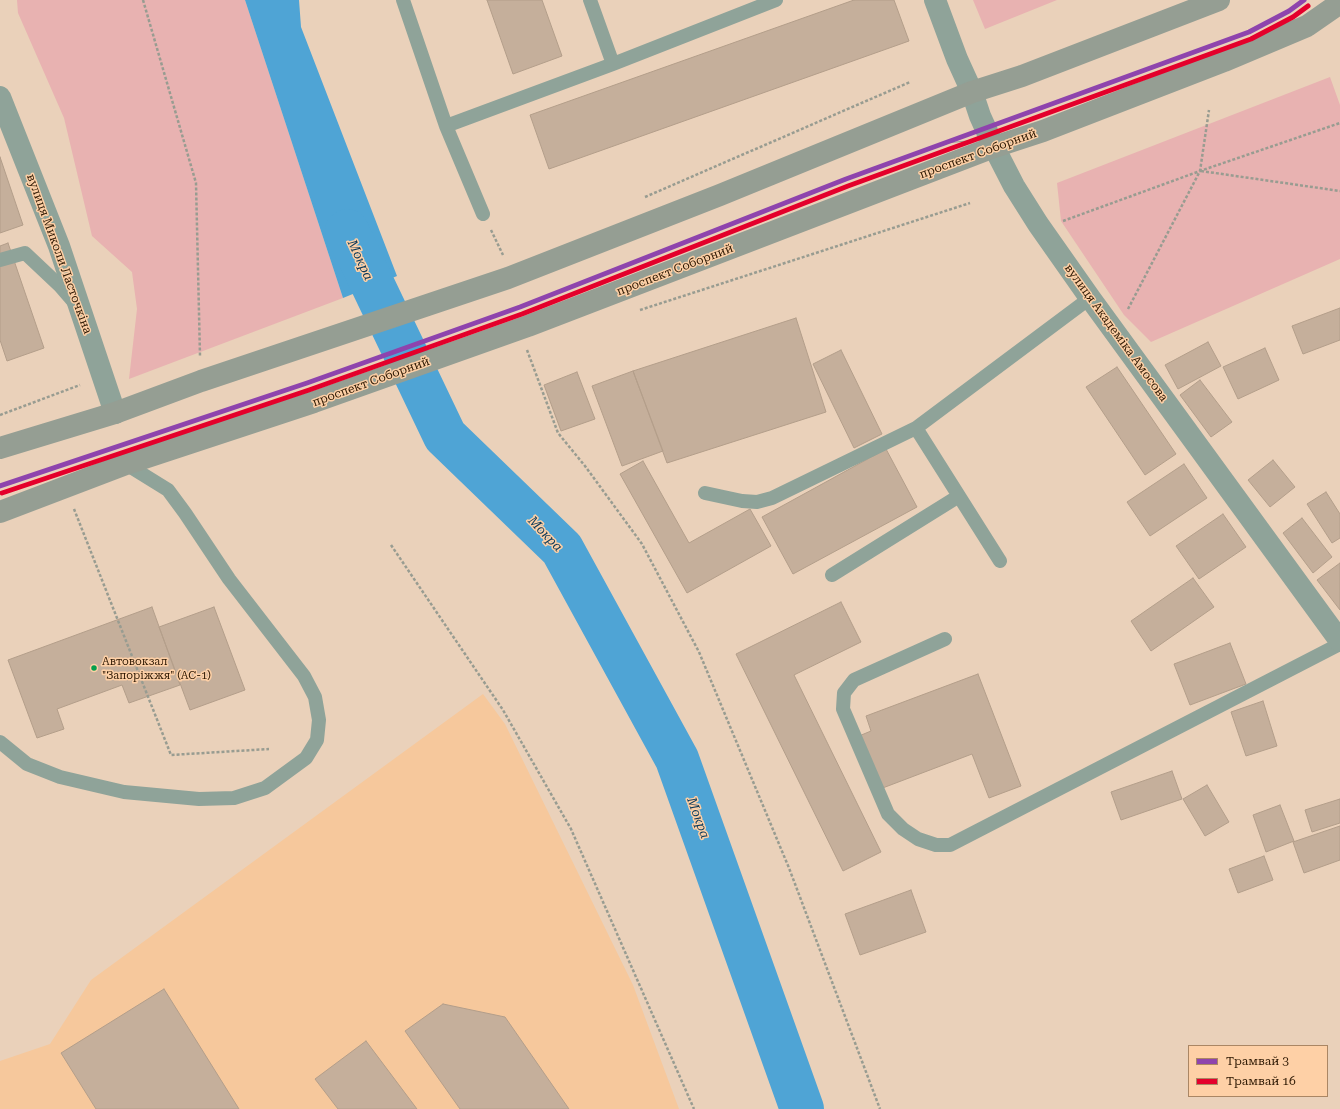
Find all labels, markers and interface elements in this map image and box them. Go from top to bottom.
street label: проспект Соборний [917,126,1039,182]
street label: вулиця Миколи Ласточкіна [23,172,95,336]
water label: Мокра [344,237,376,283]
street label: проспект Соборний [615,241,735,299]
street label: вулиця Академіка Амосова [1061,261,1171,405]
street label: проспект Соборний [310,354,432,410]
water label: Мокра [525,513,565,555]
place label: Автовокзал "Запоріжжя" (АС-1) [102,655,211,681]
marker: Автовокзал "Запоріжжя" (АС-1) [89,663,99,673]
water label: Мокра [683,795,713,841]
legend [1188,1045,1328,1097]
text: Трамвай 3 [1226,1054,1289,1068]
text: Трамвай 16 [1226,1074,1296,1088]

